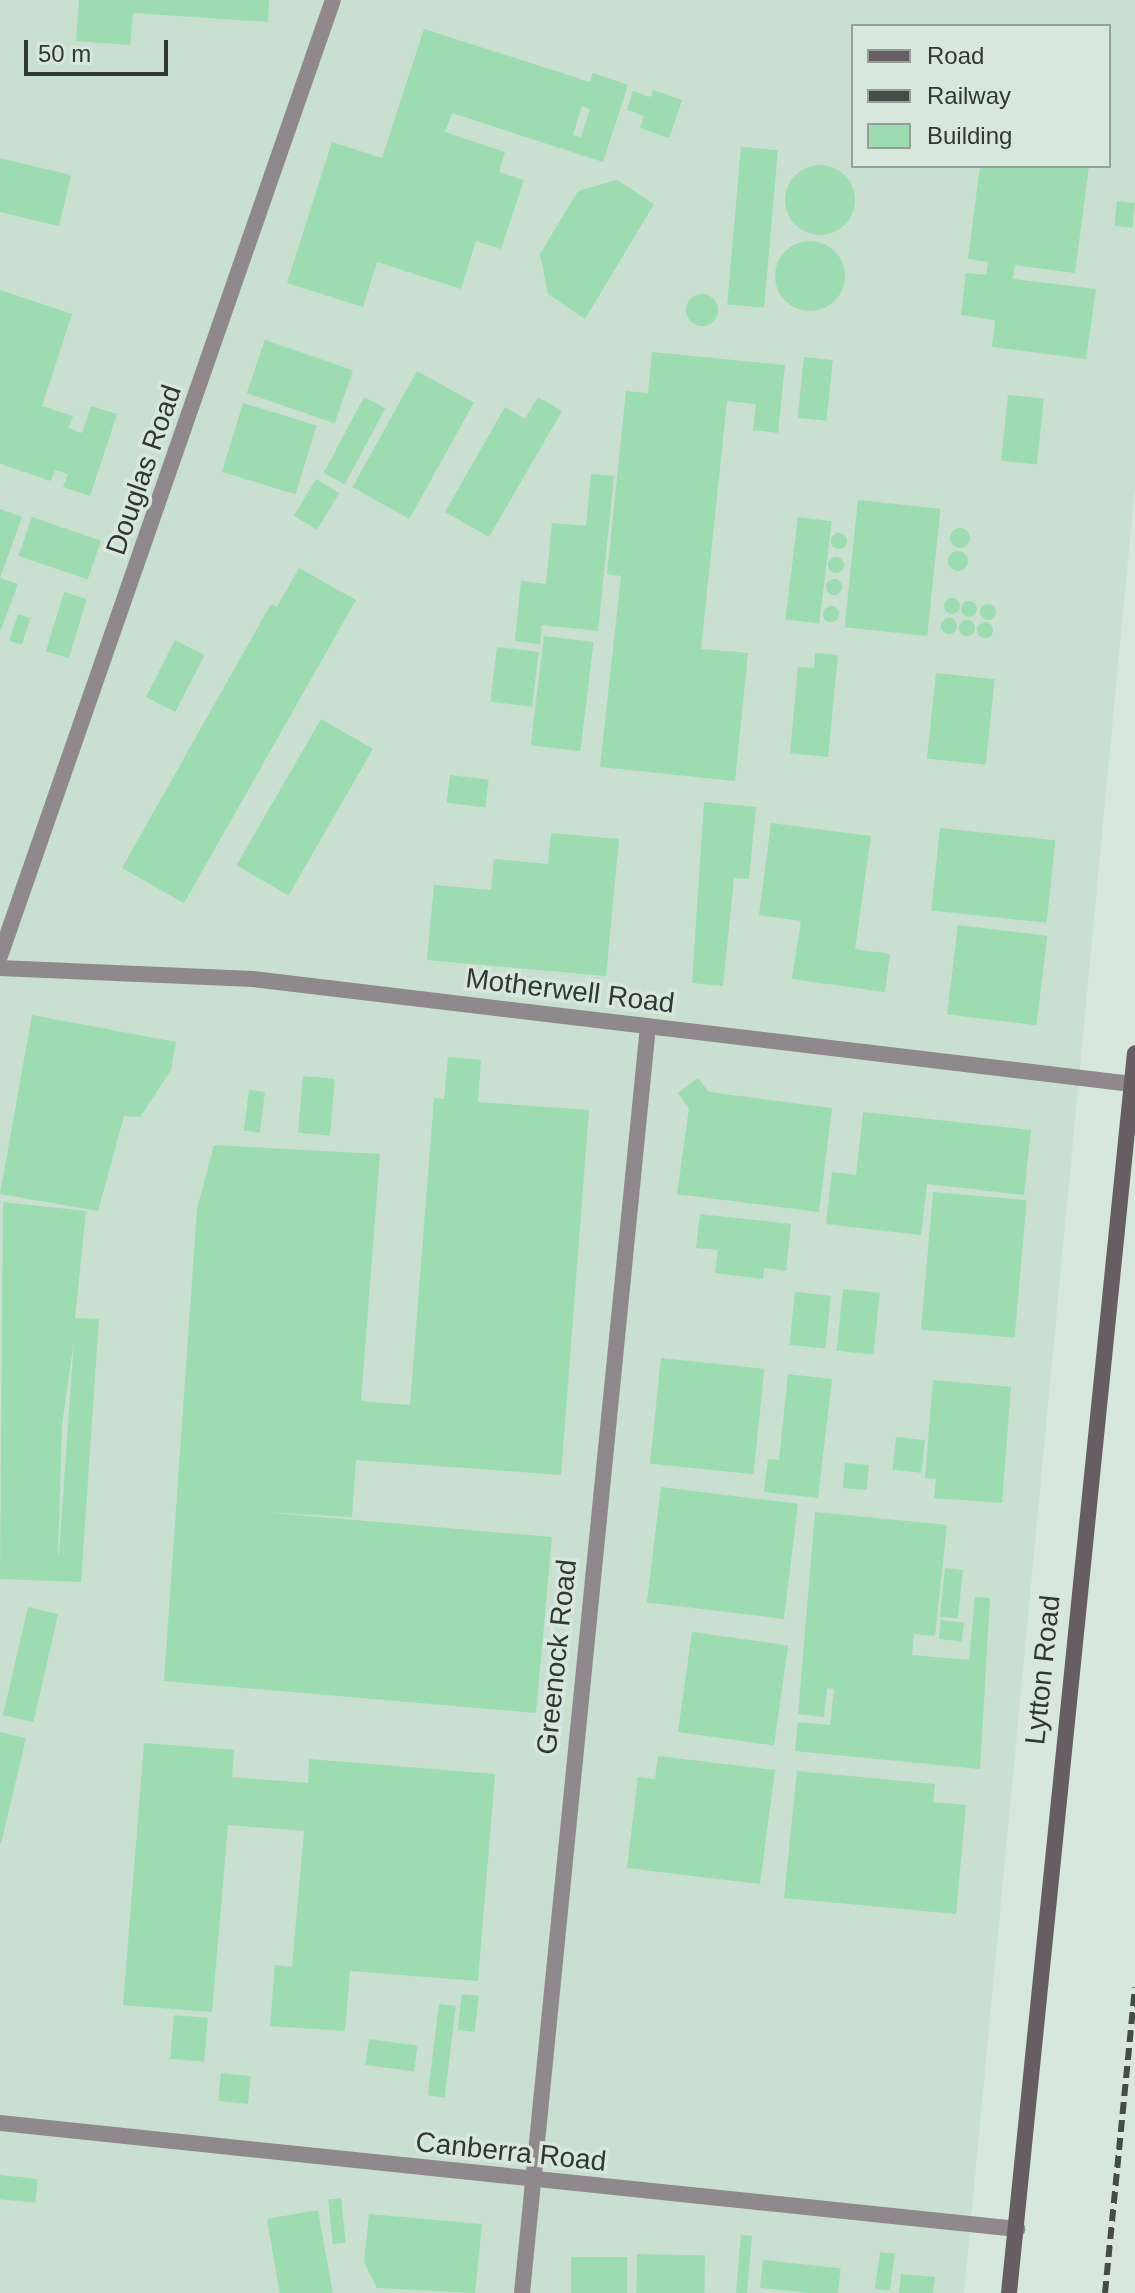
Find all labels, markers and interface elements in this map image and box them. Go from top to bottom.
scale bar [28,24,172,74]
legend [851,24,1111,168]
text: 50 m [38,40,91,67]
text: Road [927,42,984,69]
text: Railway [927,82,1011,109]
text: Building [927,122,1012,149]
street label: Douglas Road [99,381,189,559]
street label: Motherwell Road [464,962,676,1020]
street label: Greenock Road [530,1558,584,1756]
street label: Lytton Road [1018,1594,1068,1746]
street label: Canberra Road [414,2125,608,2179]

